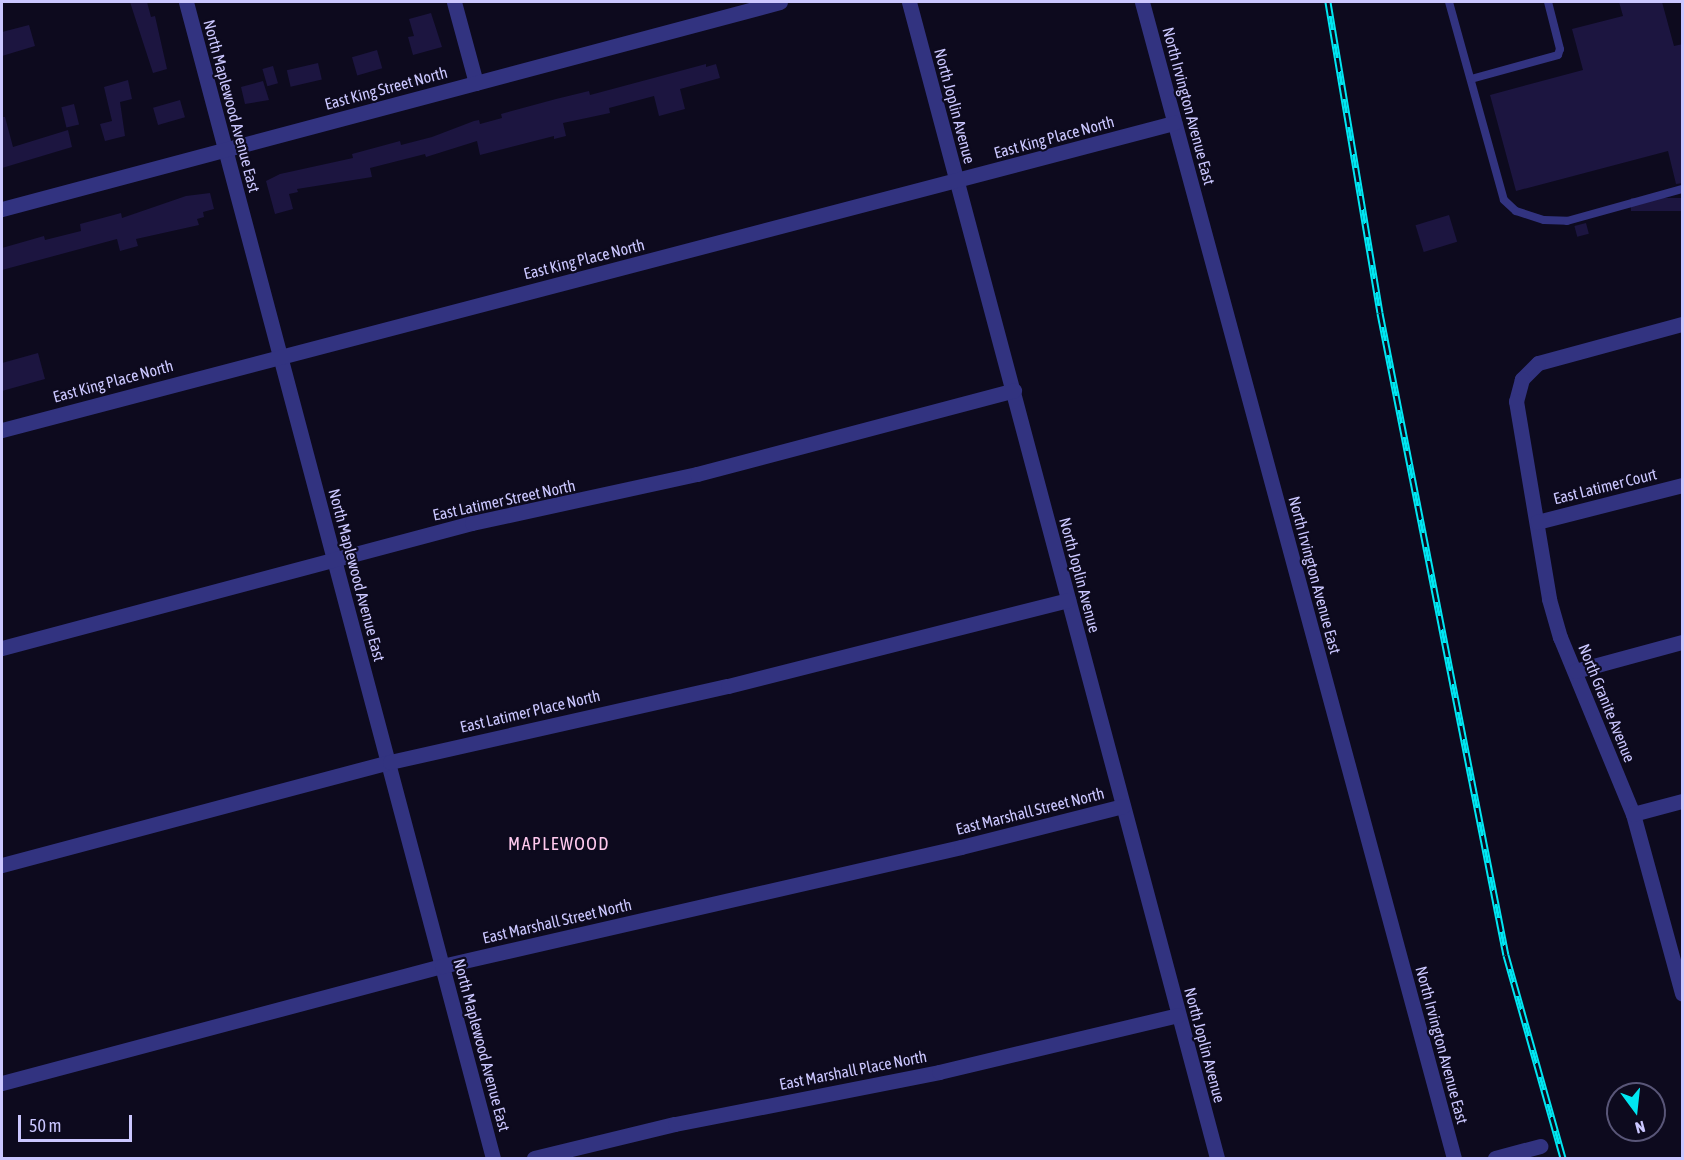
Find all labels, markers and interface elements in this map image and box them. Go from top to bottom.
street label: North Maplewood Avenue East [200,17,264,195]
street label: North Irvington Avenue East [1159,25,1219,187]
street label: North Joplin Avenue [930,46,980,166]
street label: East King Street North [323,62,449,114]
street label: East King Place North [992,112,1116,162]
street label: East King Place North [522,235,646,283]
street label: East King Place North [51,356,175,406]
street label: East Latimer Court [1551,464,1659,508]
street label: East Latimer Street North [431,475,577,525]
street label: North Maplewood Avenue East [325,486,389,664]
street label: North Irvington Avenue East [1285,494,1345,656]
street label: North Joplin Avenue [1055,515,1105,635]
street label: North Granite Avenue [1574,641,1640,765]
street label: East Latimer Place North [458,686,602,736]
street label: East Marshall Street North [954,783,1106,839]
district label: MAPLEWOOD [508,833,610,855]
street label: East Marshall Street North [481,895,633,947]
street label: North Maplewood Avenue East [450,956,514,1134]
street label: North Irvington Avenue East [1412,964,1472,1126]
street label: North Joplin Avenue [1180,985,1230,1105]
street label: East Marshall Place North [778,1046,928,1094]
north arrow [1606,1082,1666,1142]
scale bar [21,1103,135,1141]
text: 50 m [29,1115,61,1136]
text: N [1633,1118,1647,1137]

